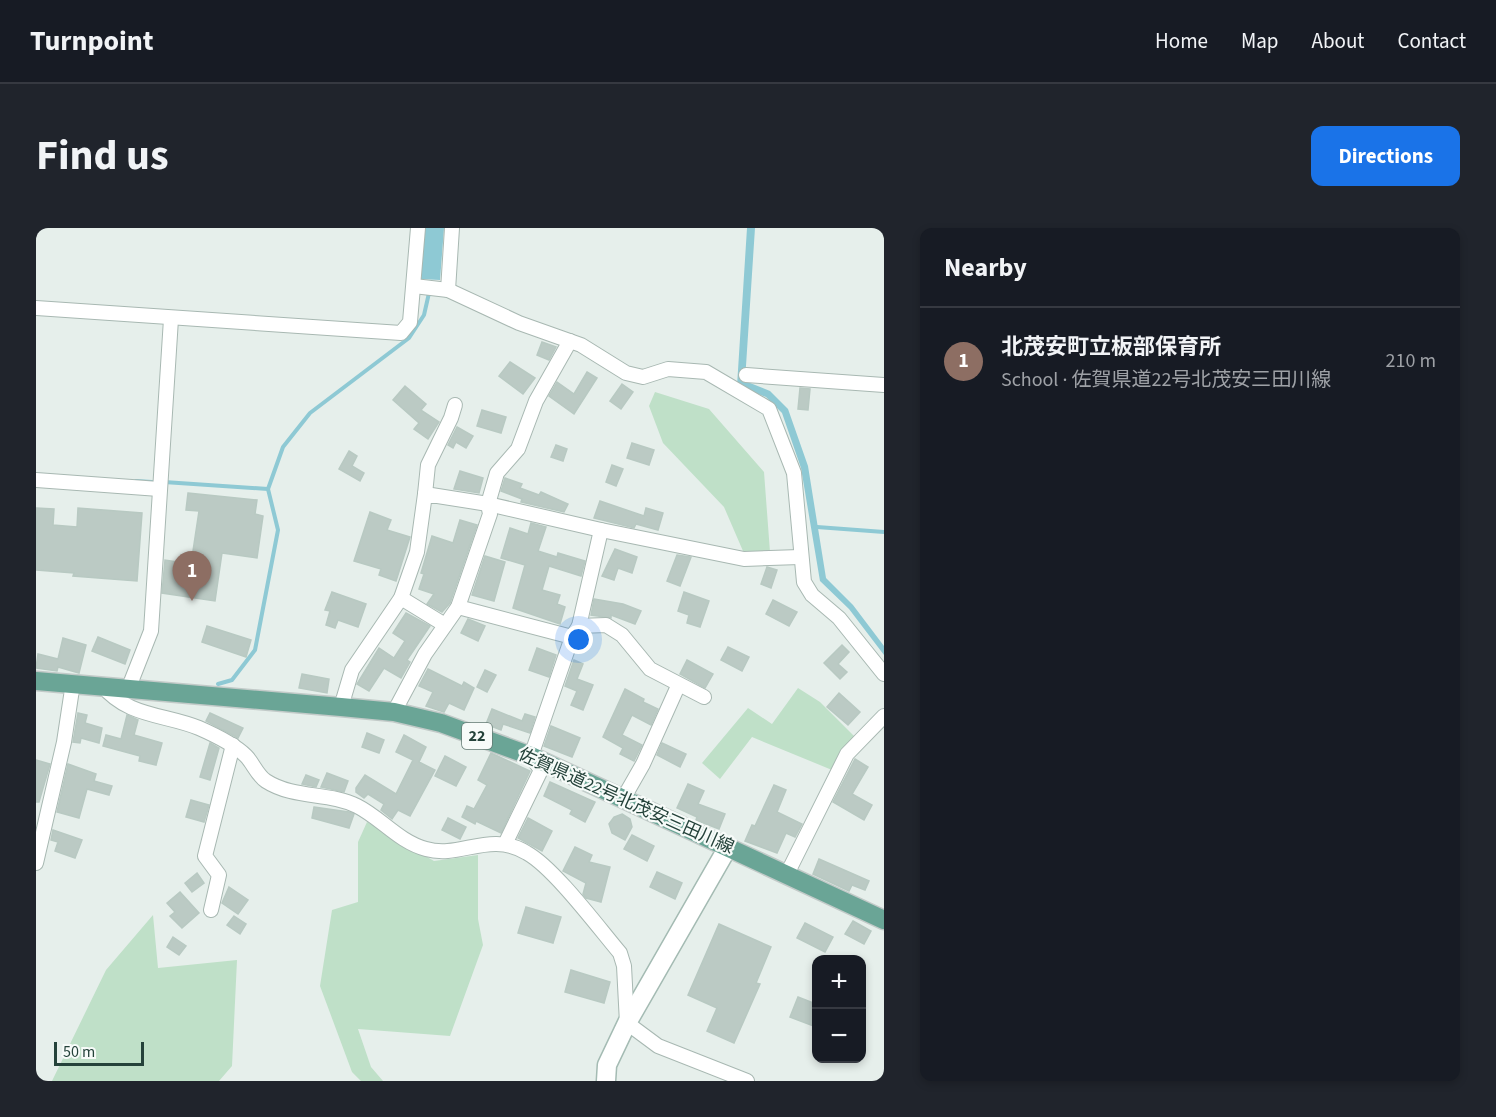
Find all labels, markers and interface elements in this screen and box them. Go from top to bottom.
text: Turnpoint [30,21,154,61]
text: Home [1155,26,1208,56]
text: Map [1241,26,1279,56]
text: About [1312,26,1364,56]
text: Contact [1397,26,1466,56]
text: Find us [36,126,169,186]
button: Directions [1311,126,1460,186]
text: Nearby [944,249,1027,286]
text: 北茂安町立板部保育所 [1001,331,1221,363]
text: 1 [958,347,969,375]
text: 210 m [1386,347,1436,375]
text: School · 佐賀県道22号北茂安三田川線 [1001,366,1331,394]
pin: 1 [172,552,212,601]
your location [564,625,593,654]
road number: 22 [462,723,492,749]
street label: 佐賀県道22号北茂安三田川線 [514,742,738,860]
map controls [812,955,866,1063]
button: + [812,955,866,1009]
button: − [812,1009,866,1063]
scale bar [54,1039,144,1066]
text: 50 m [63,1041,95,1063]

